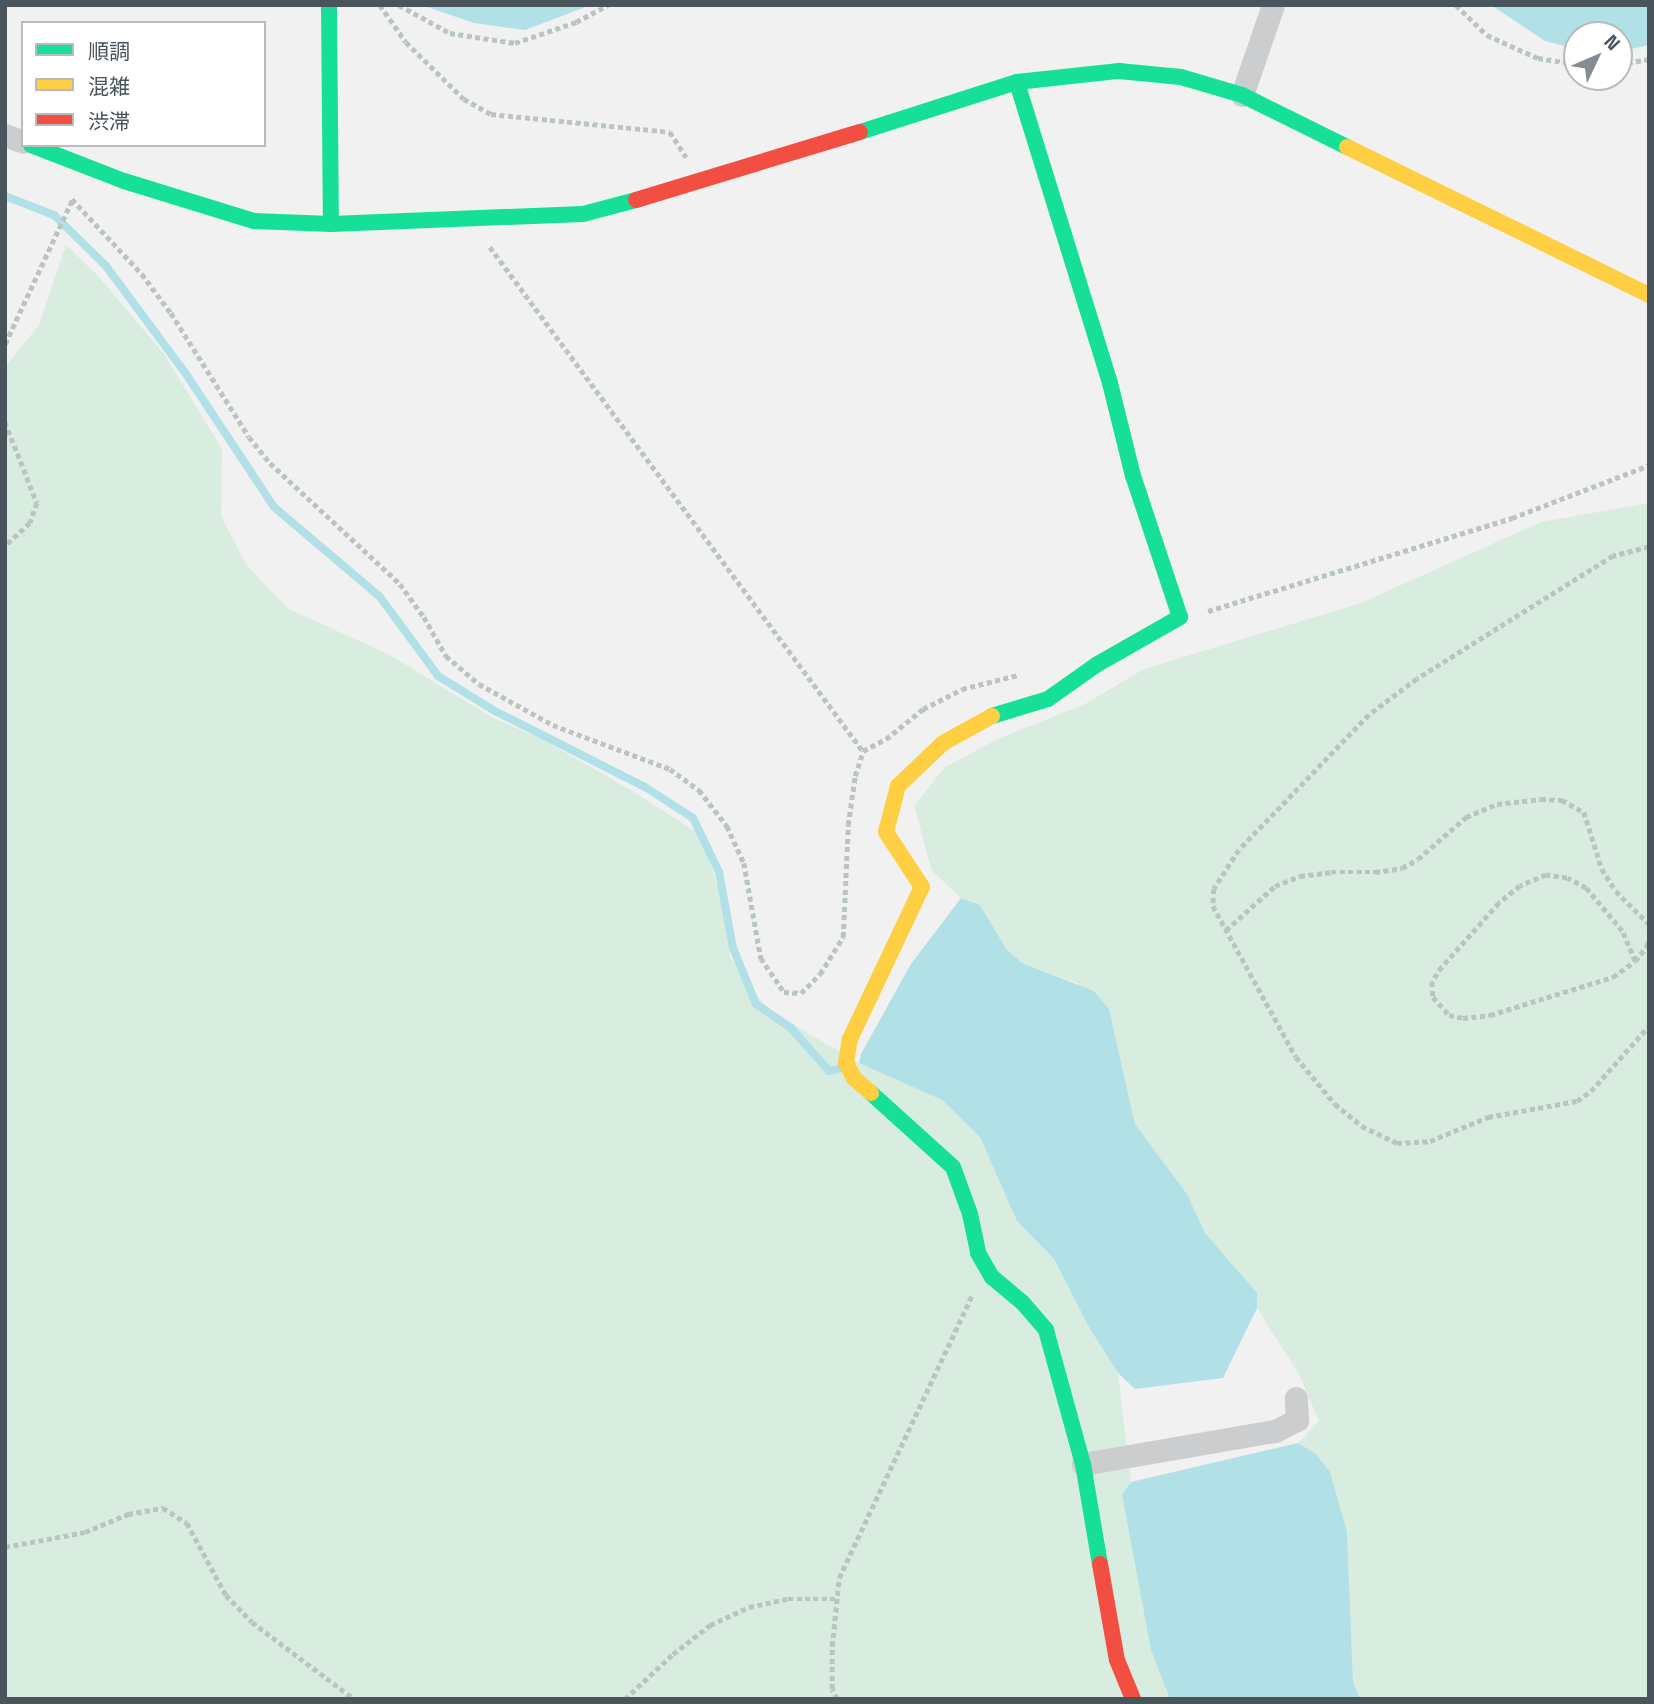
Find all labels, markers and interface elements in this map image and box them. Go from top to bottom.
legend [21,21,266,147]
north arrow [1563,21,1633,91]
text: N [1599,29,1625,56]
text: 順調 [88,38,130,65]
text: 混雑 [88,73,130,100]
text: 渋滞 [88,108,130,135]

